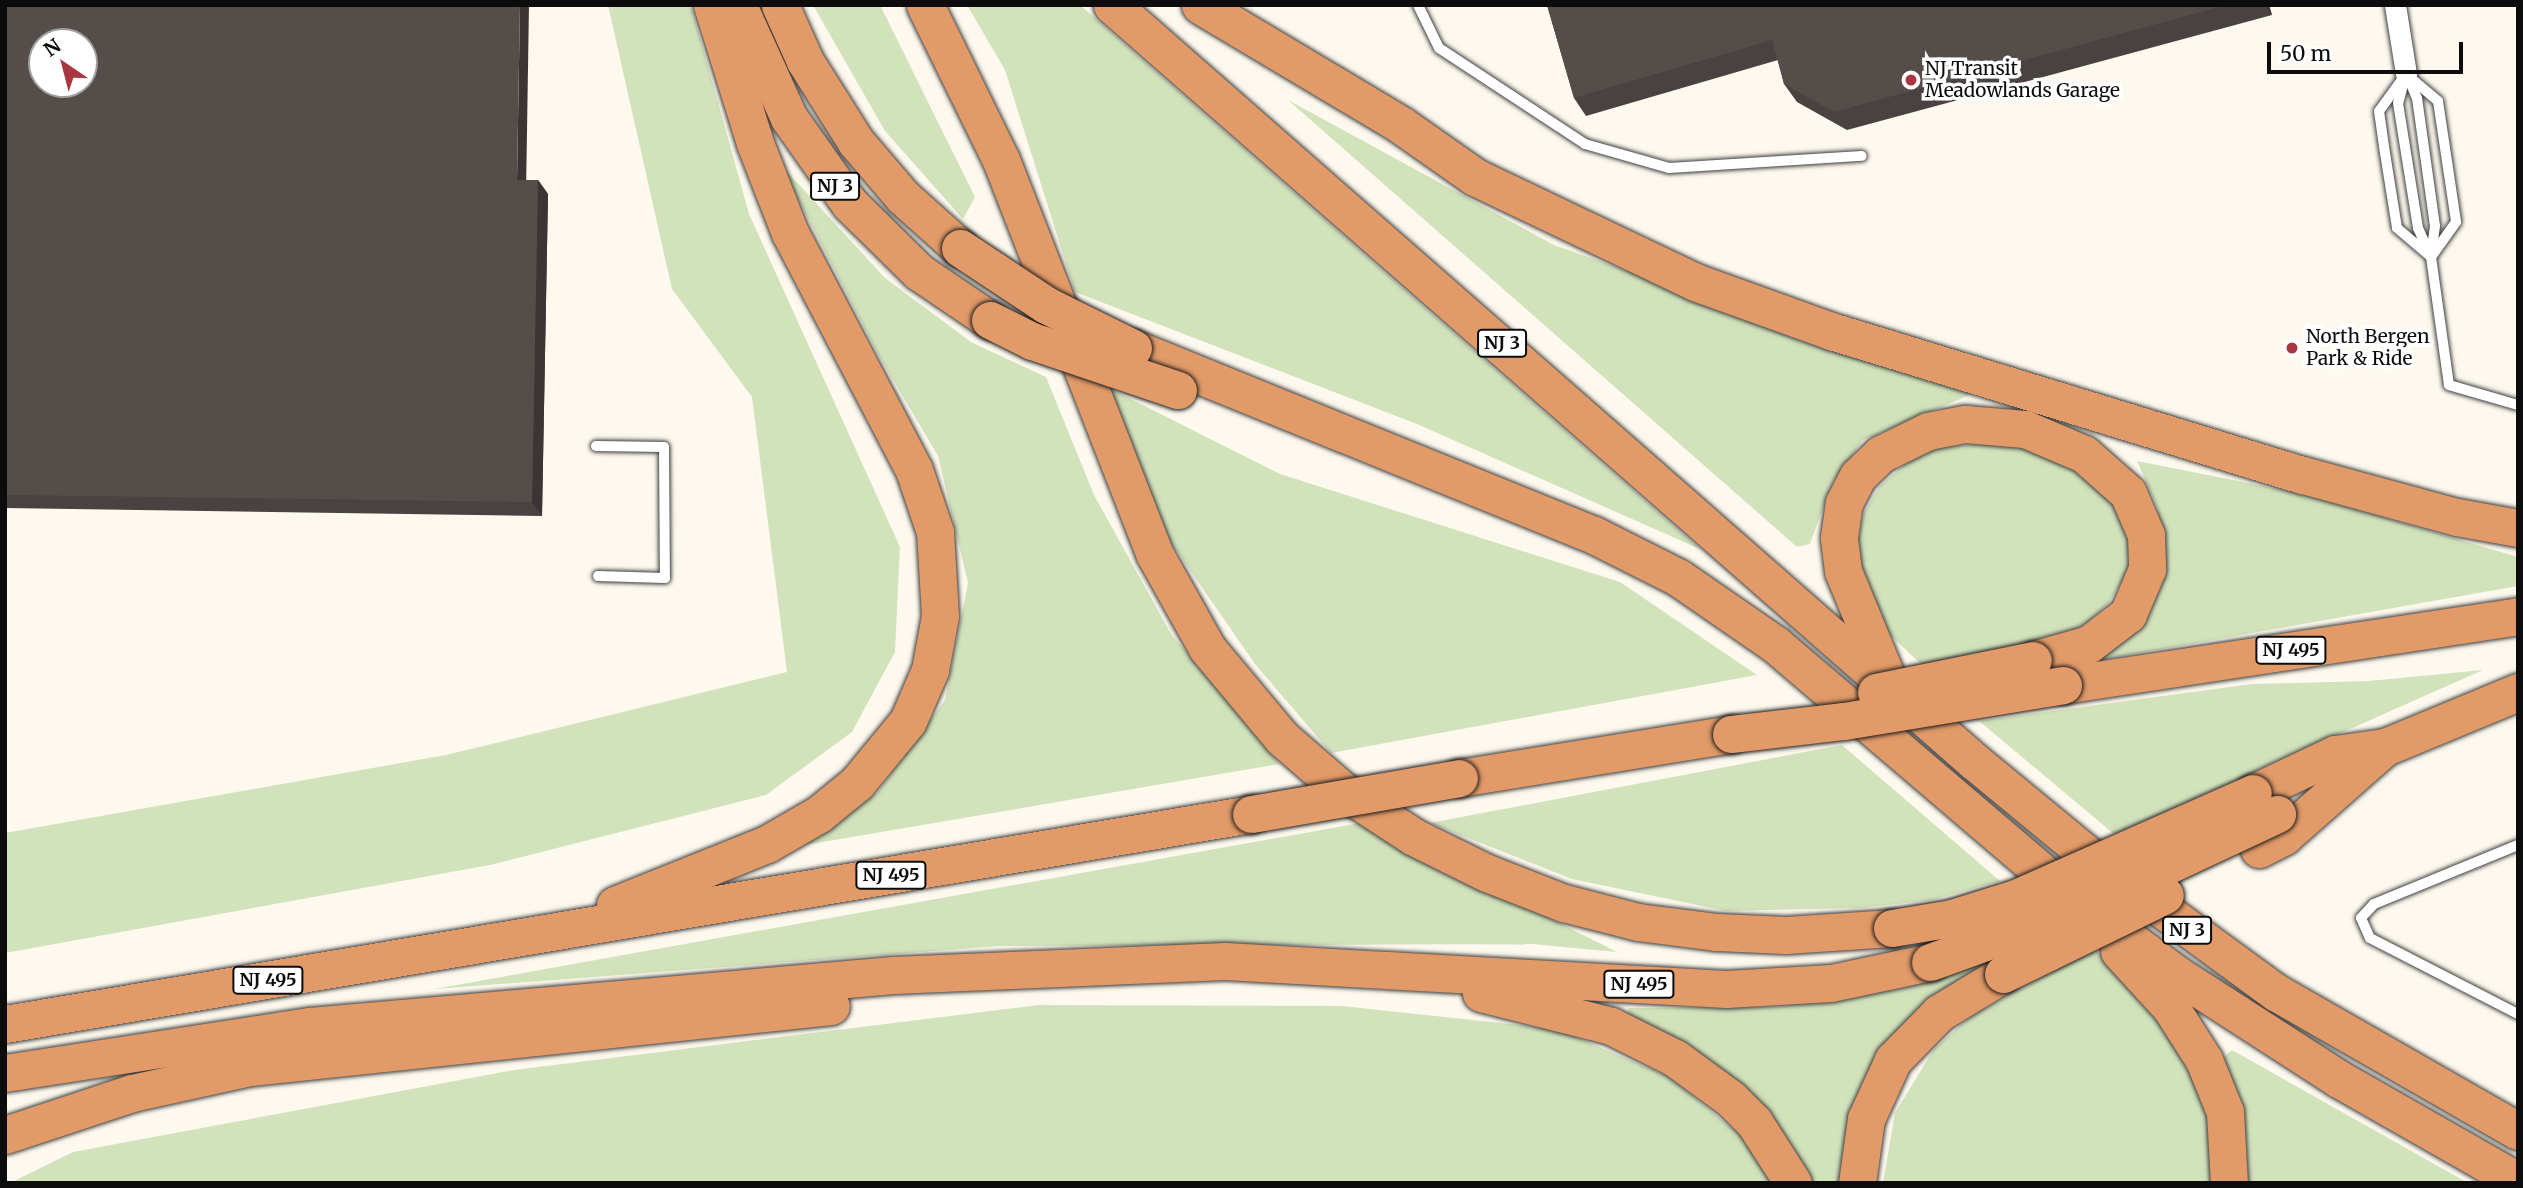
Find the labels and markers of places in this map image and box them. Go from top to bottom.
place label: NJ Transit Meadowlands Garage [1925,58,2120,102]
marker: NJ Transit Meadowlands Garage [1903,72,1919,88]
place label: North Bergen Park & Ride [2306,326,2430,370]
marker: North Bergen Park & Ride [2284,340,2300,356]

